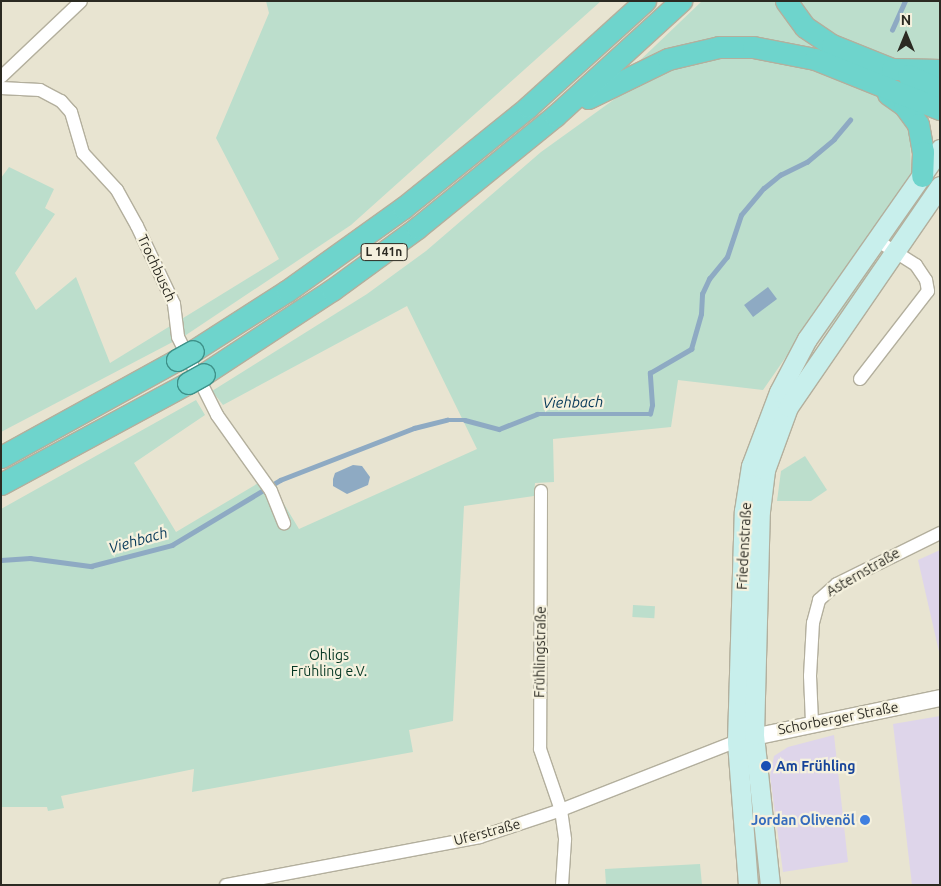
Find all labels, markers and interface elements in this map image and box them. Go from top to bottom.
north arrow [881,10,931,60]
text: N [901,12,911,28]
street label: Trochbusch [134,232,180,304]
road number: L 141n [360,242,408,262]
water label: Viehbach [543,392,603,412]
street label: Friedenstraße [733,502,755,590]
water label: Viehbach [106,523,170,557]
street label: Asternstraße [823,544,903,600]
street label: Frühlingstraße [531,606,549,698]
park label: Ohligs Frühling e.V. [291,647,367,680]
street label: Schorberger Straße [776,698,900,738]
place label: Am Frühling [776,758,856,774]
marker: Am Frühling [760,760,772,772]
place label: Jordan Olivenöl [751,812,855,828]
marker: Jordan Olivenöl [859,814,871,826]
street label: Uferstraße [452,815,522,849]

